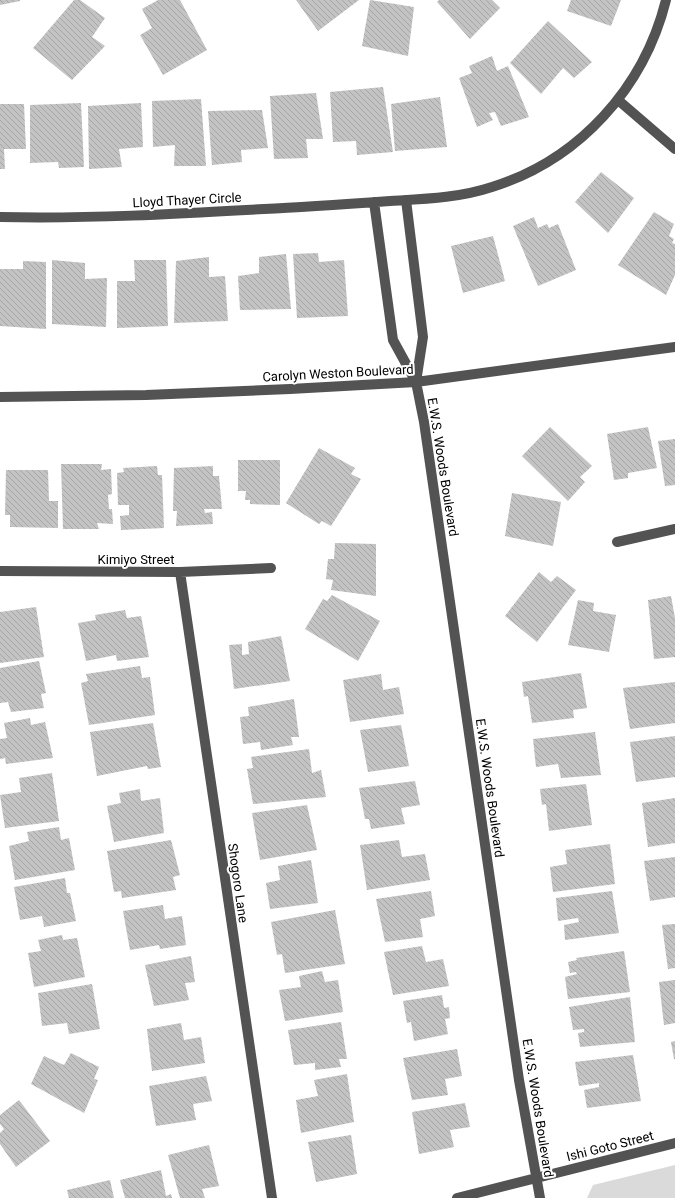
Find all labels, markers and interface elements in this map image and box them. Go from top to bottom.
street label: Lloyd Thayer Circle [132,190,242,210]
street label: Carolyn Weston Boulevard [262,362,414,384]
street label: E.W.S. Woods Boulevard [425,397,461,537]
street label: Kimiyo Street [98,552,174,567]
street label: E.W.S. Woods Boulevard [473,717,507,859]
street label: Shogoro Lane [225,842,251,924]
street label: E.W.S. Woods Boulevard [520,1038,556,1178]
street label: Ishi Goto Street [565,1128,655,1164]

